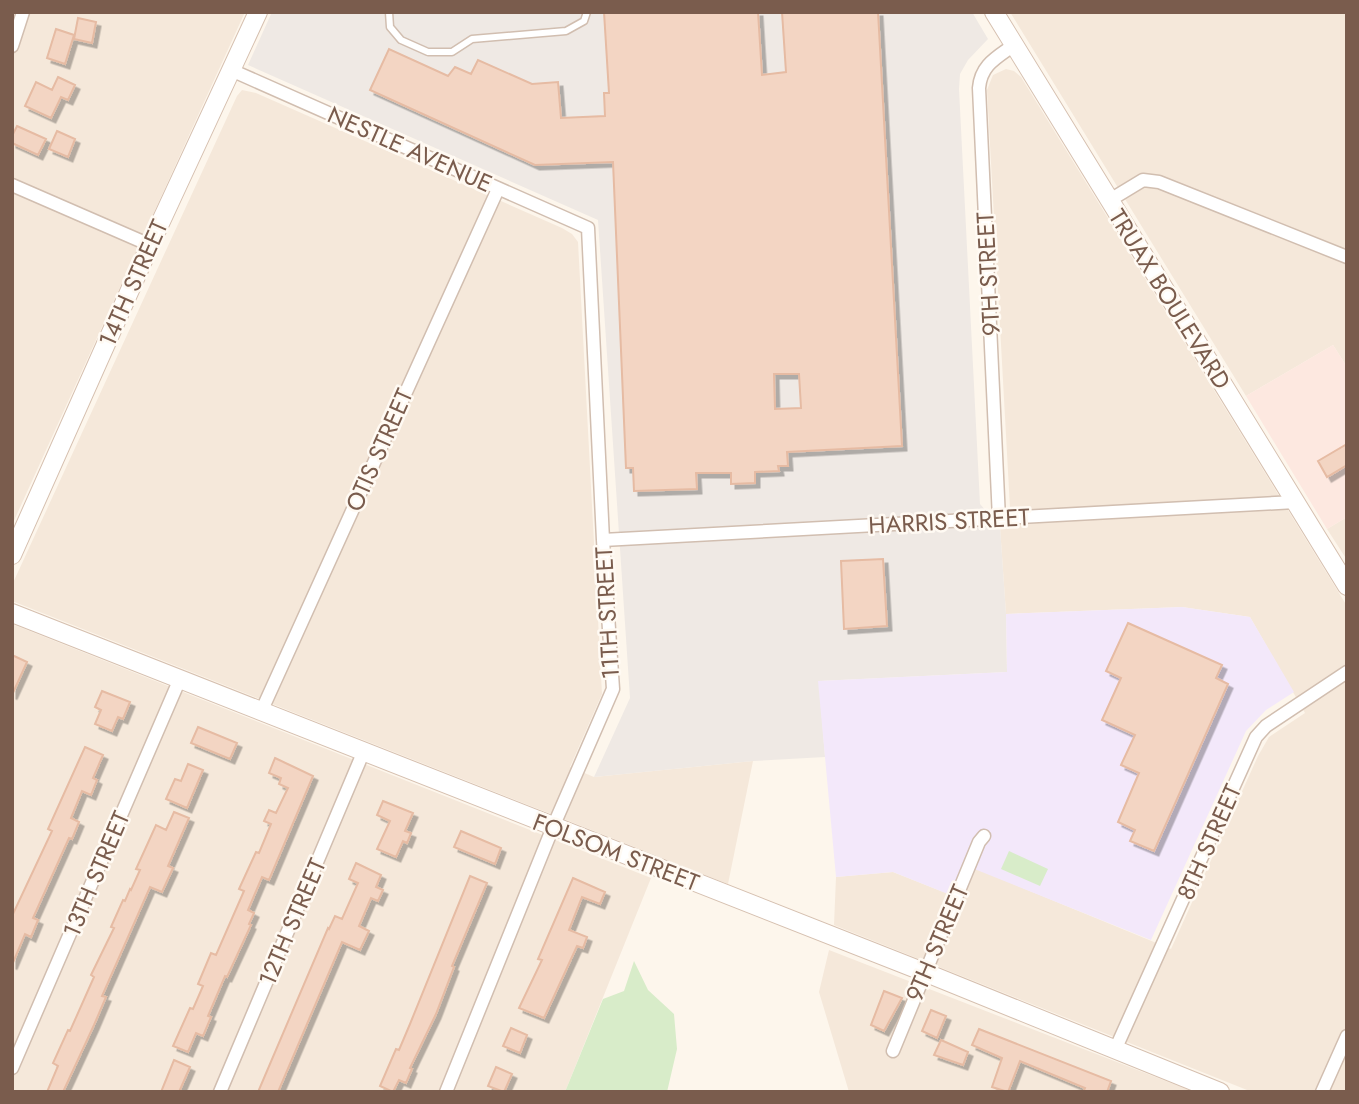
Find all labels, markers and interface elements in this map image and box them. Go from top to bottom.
street label: NESTLE AVENUE [322,97,498,201]
street label: TRUAX BOULEVARD [1100,202,1240,396]
street label: 9TH STREET [967,211,1009,337]
street label: 14TH STREET [89,214,177,352]
street label: OTIS STREET [336,383,422,517]
street label: HARRIS STREET [867,499,1031,543]
street label: 11TH STREET [586,546,628,680]
street label: 8TH STREET [1168,779,1250,905]
street label: FOLSOM STREET [528,804,704,900]
street label: 13TH STREET [54,805,138,943]
street label: 12TH STREET [249,853,335,991]
street label: 9TH STREET [897,879,977,1007]

